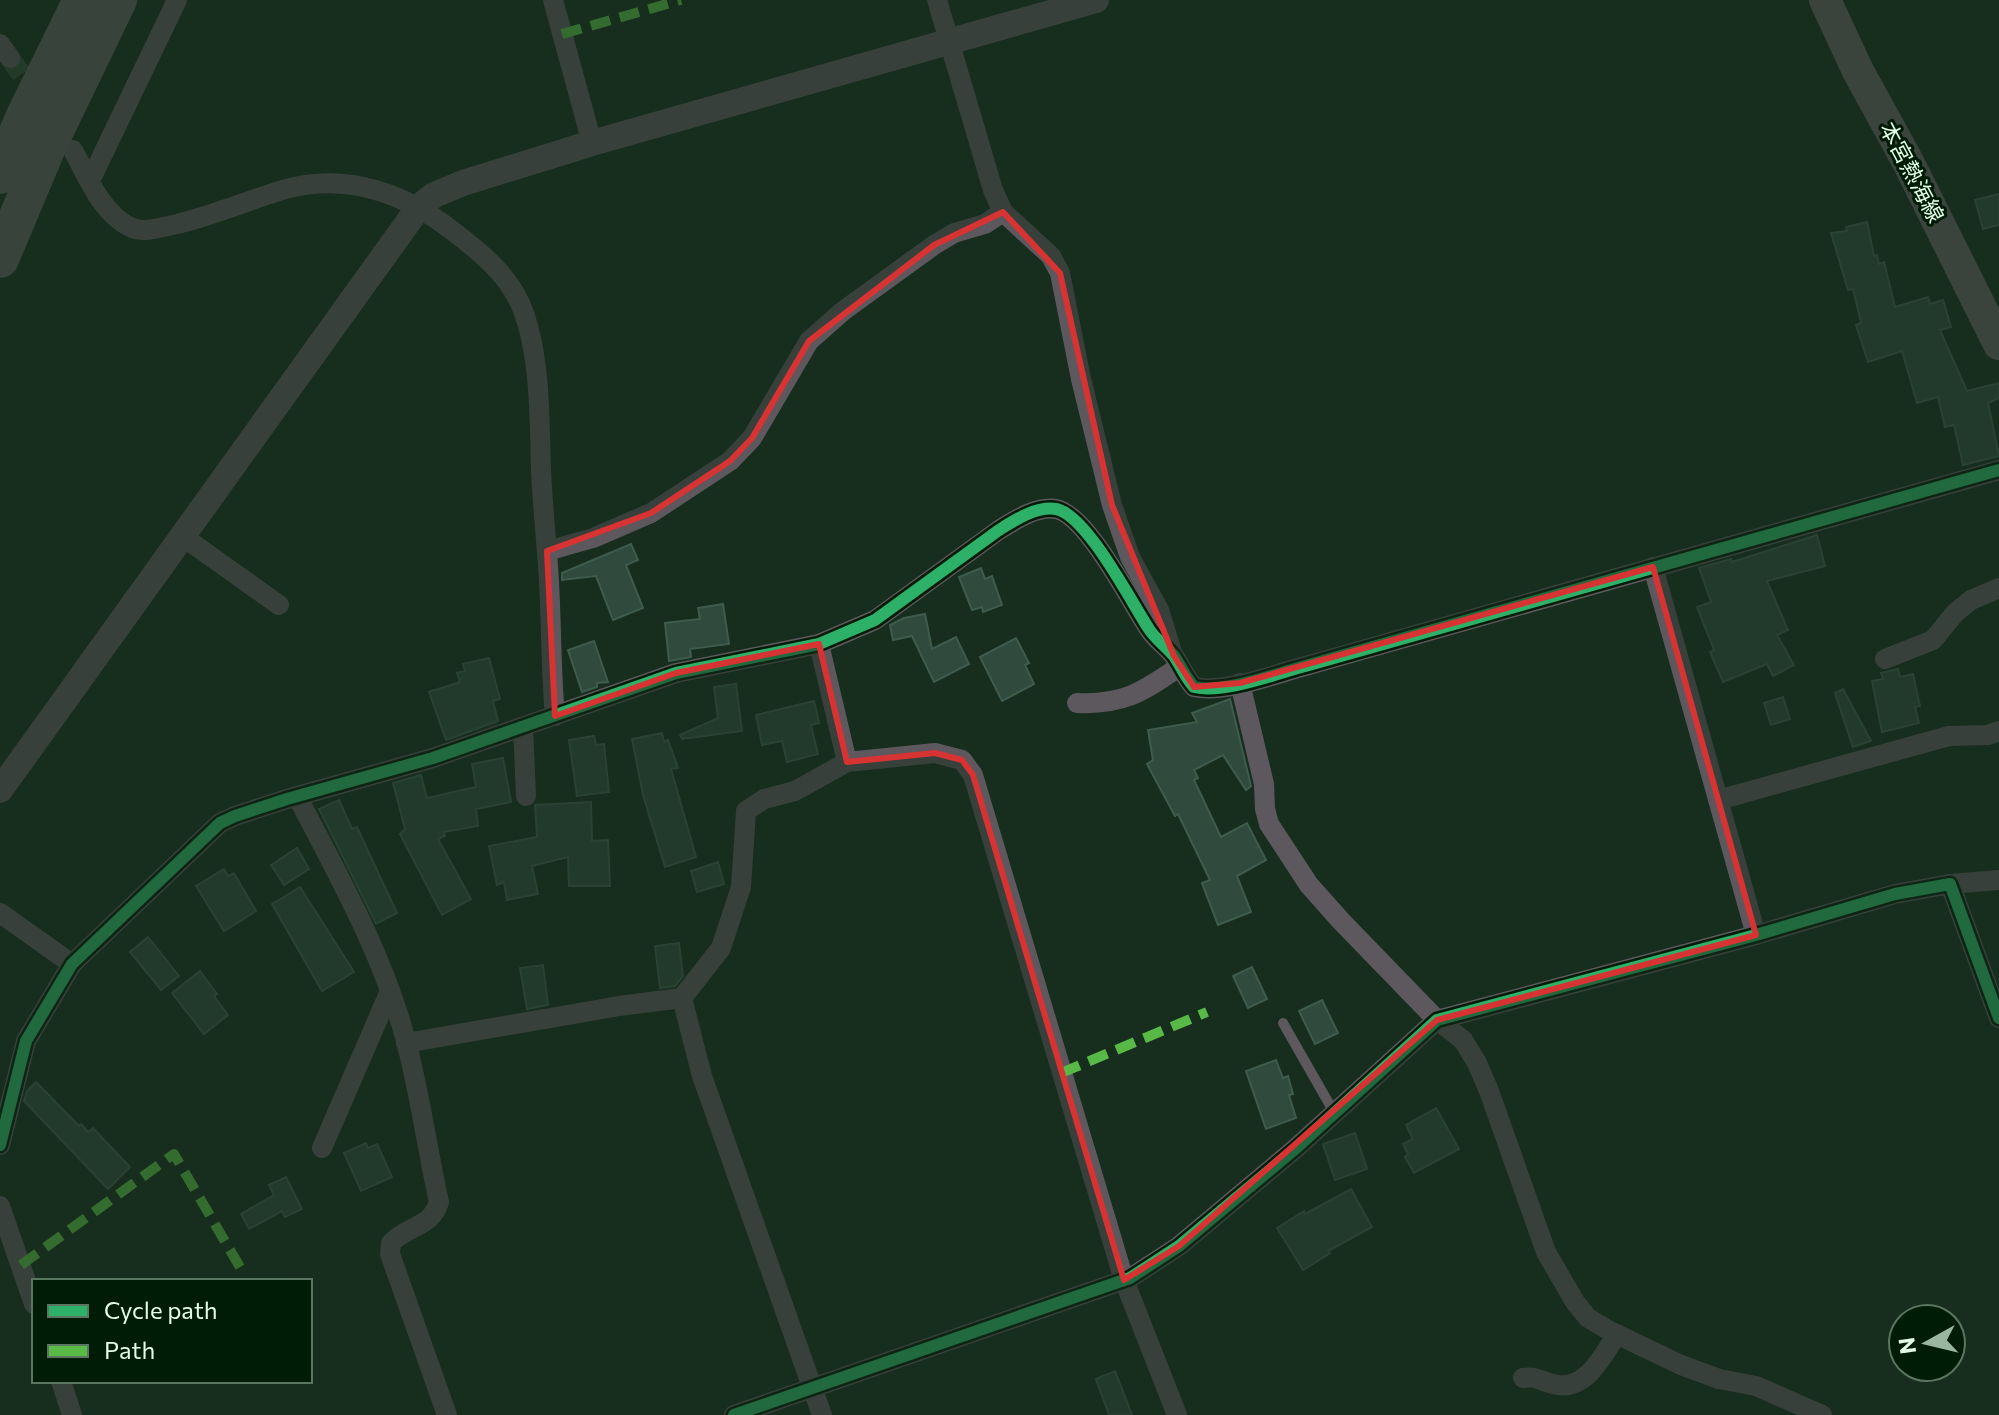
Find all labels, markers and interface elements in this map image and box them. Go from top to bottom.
street label: 本宮熱海線 [1875,117,1950,227]
legend [32,1279,312,1383]
text: Cycle path [104,1295,218,1324]
north arrow [1887,1303,1967,1383]
text: Path [104,1335,155,1364]
text: N [1892,1336,1921,1356]

